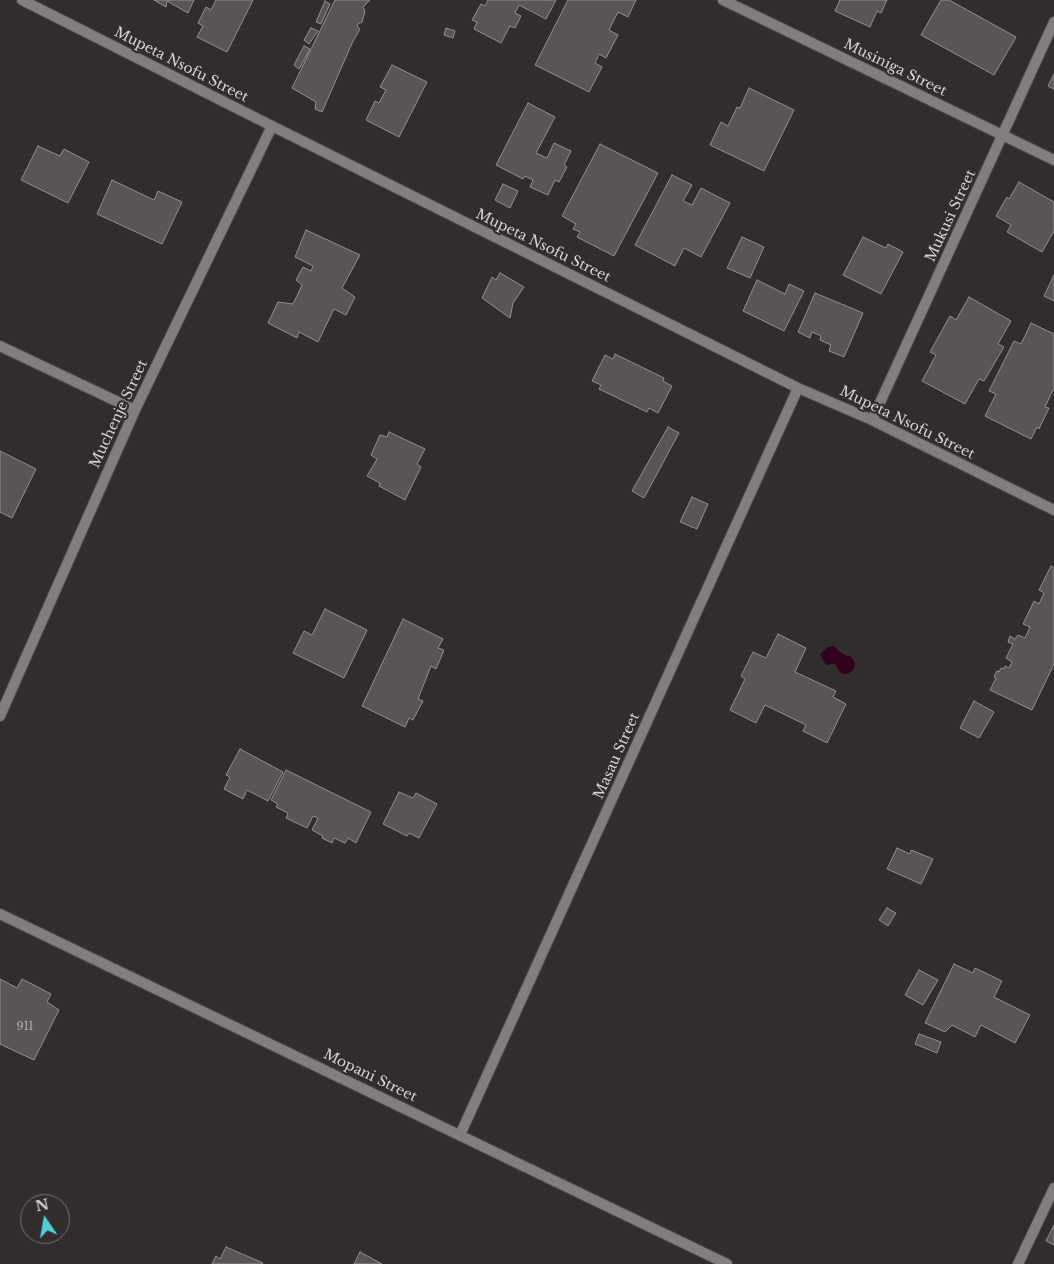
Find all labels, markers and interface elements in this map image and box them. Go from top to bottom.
street label: Mupeta Nsofu Street [111,24,251,106]
street label: Musiniga Street [841,36,949,100]
street label: Mukusi Street [922,167,980,265]
street label: Mupeta Nsofu Street [473,206,613,286]
street label: Muchenje Street [87,357,151,471]
street label: Mupeta Nsofu Street [837,383,977,463]
street label: Masau Street [590,710,644,802]
house number: 911 [17,1020,33,1034]
street label: Mopani Street [321,1046,419,1106]
north arrow [20,1194,70,1244]
text: N [34,1195,50,1215]

